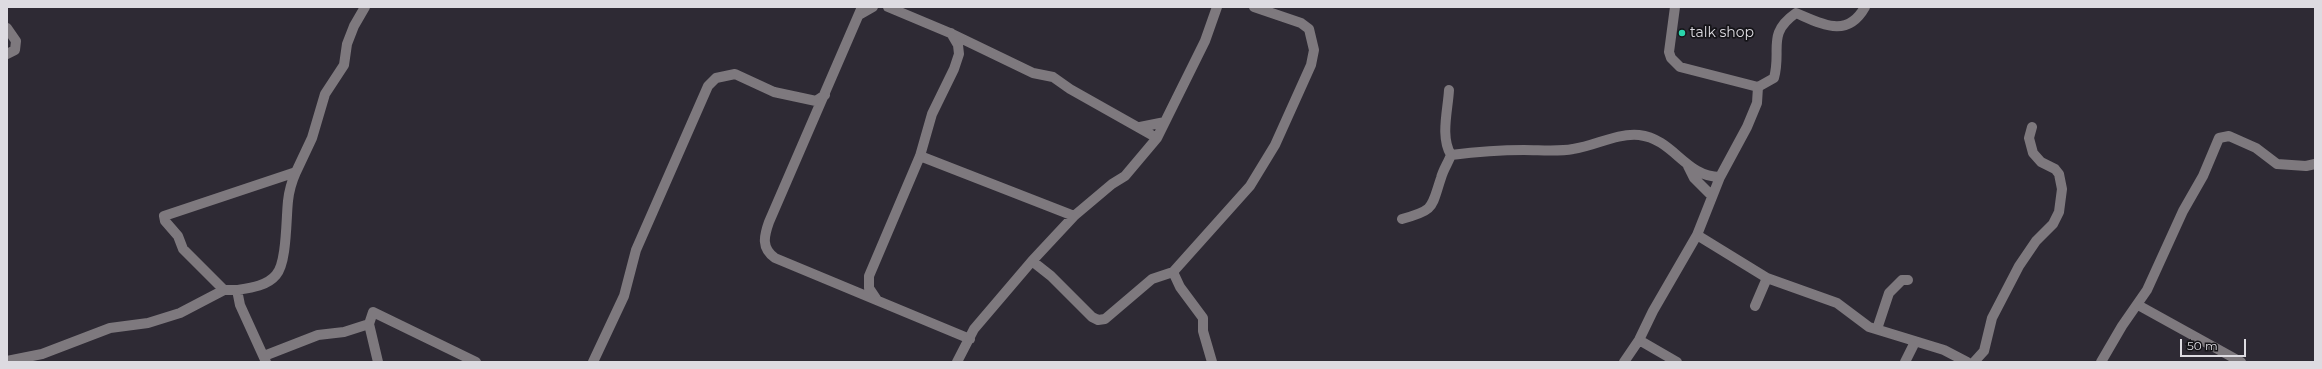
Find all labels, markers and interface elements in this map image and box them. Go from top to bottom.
place label: talk shop [1690,25,1754,41]
marker: talk shop [1677,28,1687,38]
scale bar [2182,331,2248,357]
text: 50 m [2187,338,2218,353]

